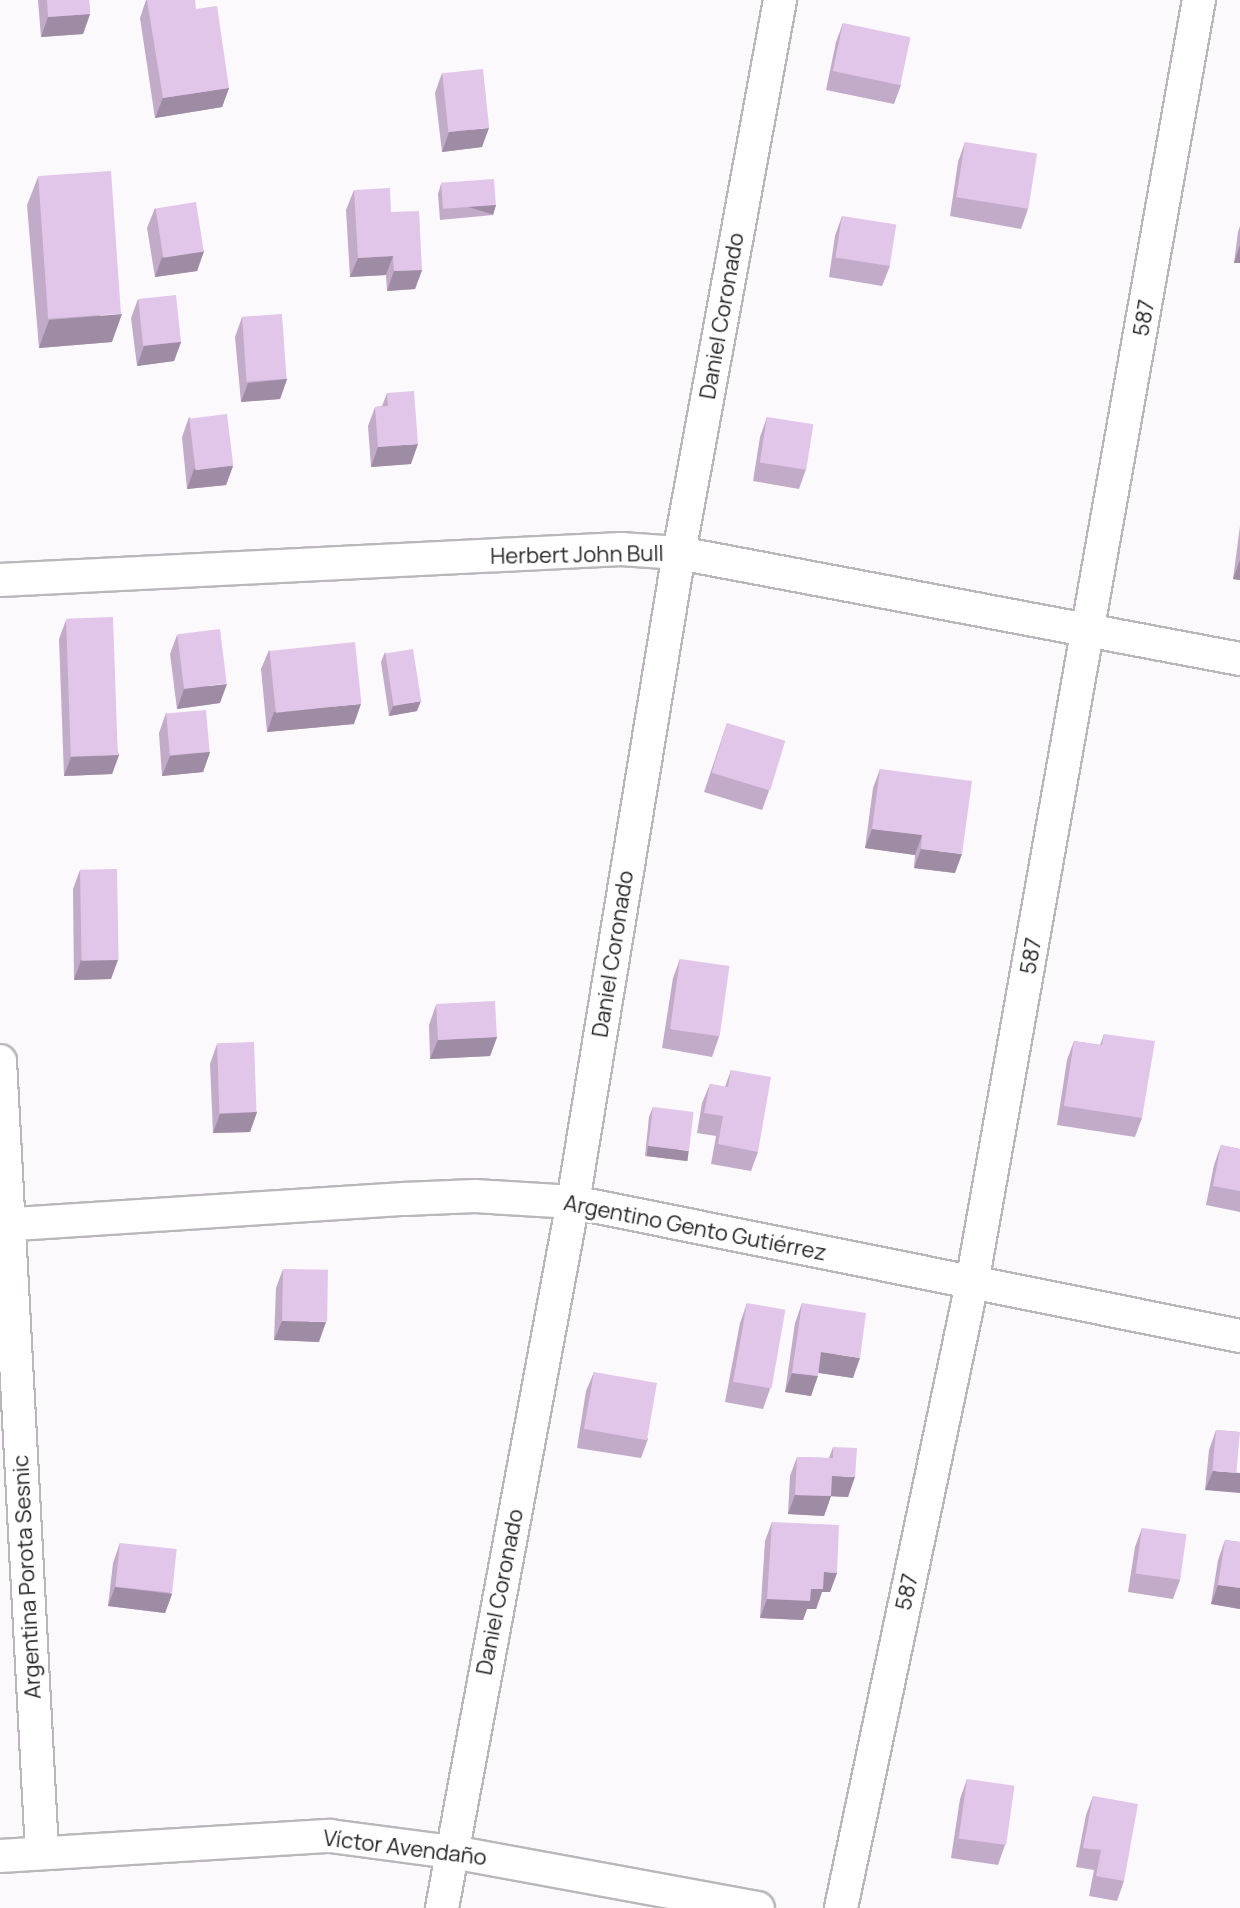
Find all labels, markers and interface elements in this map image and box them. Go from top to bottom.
street label: Daniel Coronado [694,231,750,401]
street label: 587 [1128,298,1160,338]
street label: Herbert John Bull [490,540,664,570]
street label: Daniel Coronado [587,869,639,1039]
street label: 587 [1015,936,1047,976]
street label: Argentino Gento Gutiérrez [562,1190,828,1266]
street label: Argentina Porota Sesnic [7,1454,47,1700]
street label: Daniel Coronado [471,1507,529,1677]
street label: 587 [890,1571,924,1613]
street label: Víctor Avendaño [322,1825,488,1871]

